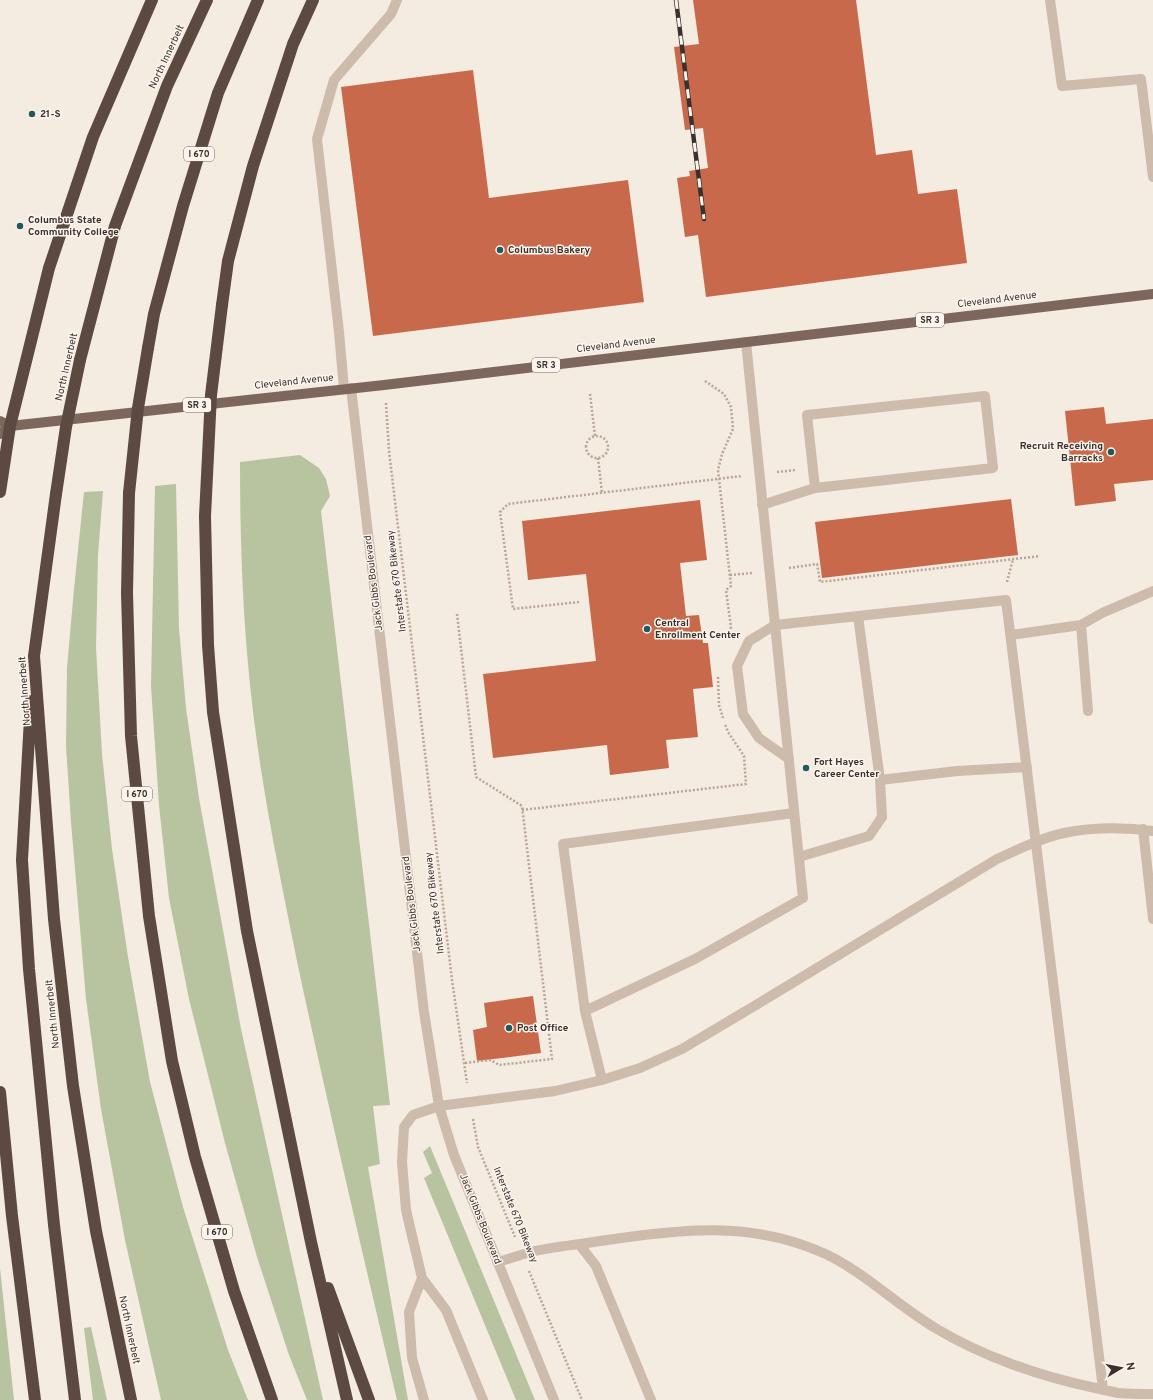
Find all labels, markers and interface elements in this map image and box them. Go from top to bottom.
street label: North Innerbelt [146,23,188,91]
place label: 21-S [40,108,61,121]
marker: 21-S [27,109,37,119]
road number: I 670 [184,147,214,161]
place label: Columbus State Community College [28,214,119,239]
marker: Columbus State Community College [15,221,25,231]
place label: Columbus Bakery [508,244,590,257]
marker: Columbus Bakery [495,245,505,255]
street label: Cleveland Avenue [957,289,1037,311]
road number: SR 3 [916,313,944,327]
street label: North Innerbelt [53,331,81,402]
street label: Cleveland Avenue [576,334,656,356]
road number: SR 3 [532,358,560,372]
street label: Cleveland Avenue [254,371,334,393]
road number: SR 3 [183,398,211,412]
place label: Recruit Receiving Barracks [1020,440,1103,465]
marker: Recruit Receiving Barracks [1106,447,1116,457]
street label: Interstate 670 Bikeway [384,529,410,633]
street label: Jack Gibbs Boulevard [362,534,386,632]
place label: Central Enrollment Center [655,617,741,642]
marker: Central Enrollment Center [642,624,652,634]
street label: North Innerbelt [16,656,34,726]
place label: Fort Hayes Career Center [814,756,880,781]
marker: Fort Hayes Career Center [801,763,811,773]
road number: I 670 [122,787,152,801]
street label: Interstate 670 Bikeway [422,851,448,955]
street label: Jack Gibbs Boulevard [400,855,424,953]
street label: North Innerbelt [43,979,63,1049]
place label: Post Office [517,1022,569,1035]
marker: Post Office [504,1023,514,1033]
street label: Interstate 670 Bikeway [490,1165,540,1265]
street label: Jack Gibbs Boulevard [456,1172,504,1266]
road number: I 670 [202,1225,232,1239]
street label: North Innerbelt [115,1295,143,1366]
north arrow [1101,1348,1141,1388]
text: N [1122,1361,1137,1372]

